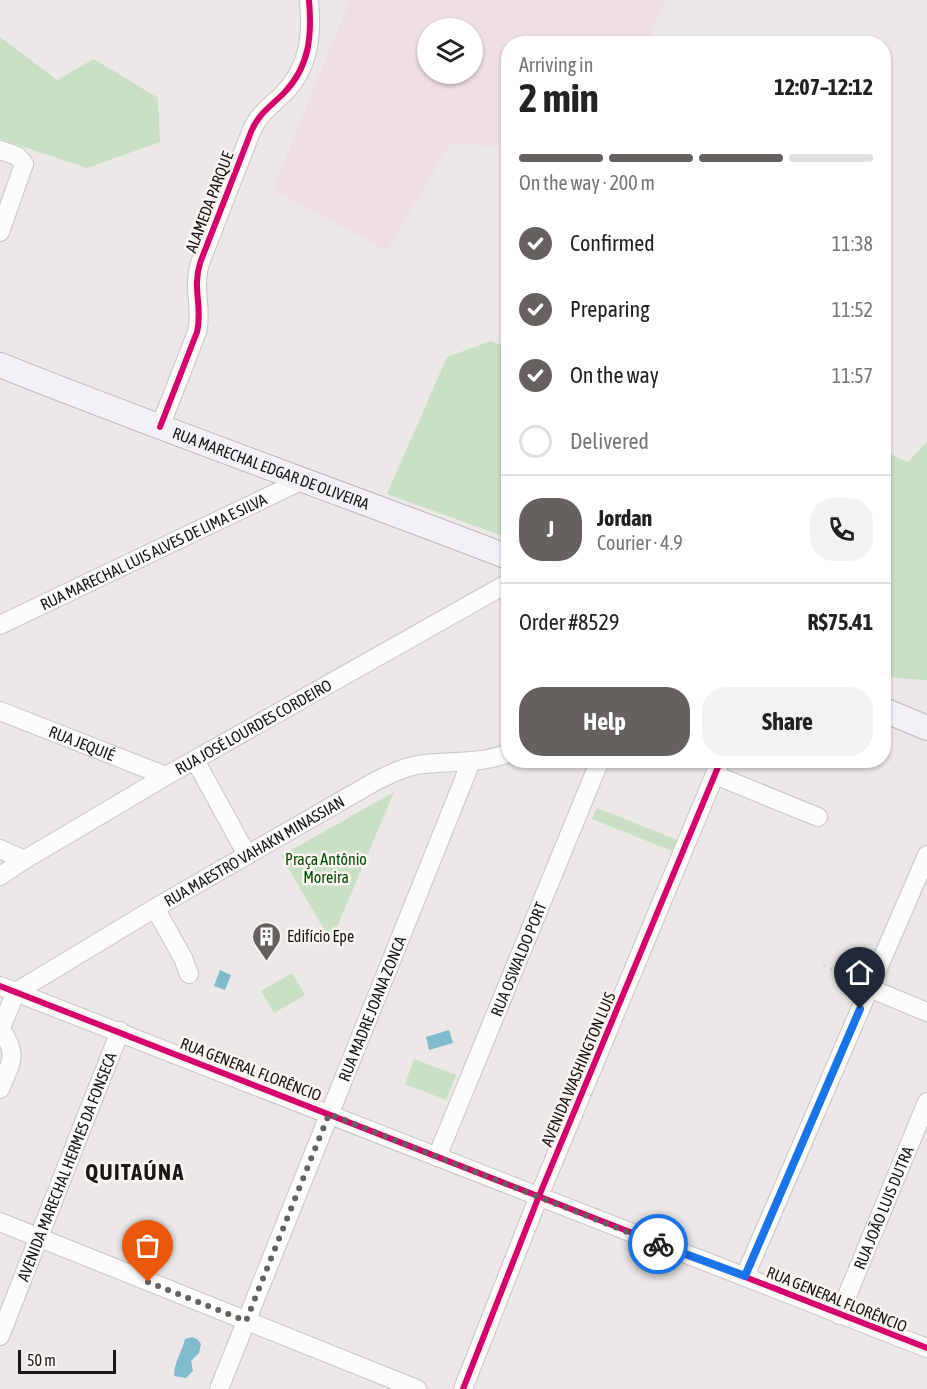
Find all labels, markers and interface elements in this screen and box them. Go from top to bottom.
map controls [417,18,483,84]
button: layers [417,18,483,84]
text: Arriving in [519,53,593,76]
text: 12:07–12:12 [774,74,873,100]
text: 2 min [519,76,599,120]
street label: ALAMEDA PARQUE [181,149,237,255]
text: On the way · 200 m [519,171,655,194]
icon: check [519,227,552,260]
text: Confirmed [570,230,655,256]
text: 11:38 [832,232,873,255]
icon: check [519,293,552,326]
text: Preparing [570,296,650,322]
text: 11:52 [832,298,873,321]
icon: check [519,359,552,392]
text: On the way [570,362,659,388]
text: 11:57 [832,364,873,387]
street label: RUA MARECHAL EDGAR DE OLIVEIRA [170,423,372,513]
text: Delivered [570,428,649,454]
street label: RUA MARECHAL LUIS ALVES DE LIMA E SILVA [37,490,270,613]
button: phone [810,498,873,561]
text: Jordan [597,505,652,531]
text: J [547,516,554,542]
text: Courier · 4.9 [597,531,683,554]
text: Order #8529 [519,609,619,635]
text: R$75.41 [807,609,873,635]
street label: RUA JOSÉ LOURDES CORDEIRO [172,676,335,778]
button: Help [519,687,690,756]
button: Share [702,687,873,756]
street label: RUA JEQUIÉ [46,722,118,764]
street label: RUA MAESTRO VAHAKN MINASSIAN [161,792,347,910]
park label: Praça Antônio Moreira [285,850,367,886]
street label: RUA OSWALDO PORT [487,899,550,1019]
building icon: Edifício Epe [250,920,282,962]
place label: Edifício Epe [287,927,354,946]
street label: RUA MADRE JOANA ZONCA [335,933,409,1084]
pin [834,947,885,1009]
icon: home [843,956,876,989]
street label: AVENIDA WASHINGTON LUIS [537,989,619,1149]
street label: RUA GENERAL FLORÊNCIO [178,1034,324,1104]
street label: AVENIDA MARECHAL HERMES DA FONSECA [14,1049,120,1284]
street label: RUA JOÃO LUIS DUTRA [850,1143,917,1272]
district label: QUITAÚNA [85,1159,185,1185]
courier [628,1214,688,1274]
pin [122,1220,173,1282]
icon: bike [642,1228,675,1261]
icon: bag [131,1229,164,1262]
street label: RUA GENERAL FLORÊNCIO [764,1263,910,1335]
scale bar [18,1347,116,1374]
text: 50 m [27,1351,56,1369]

